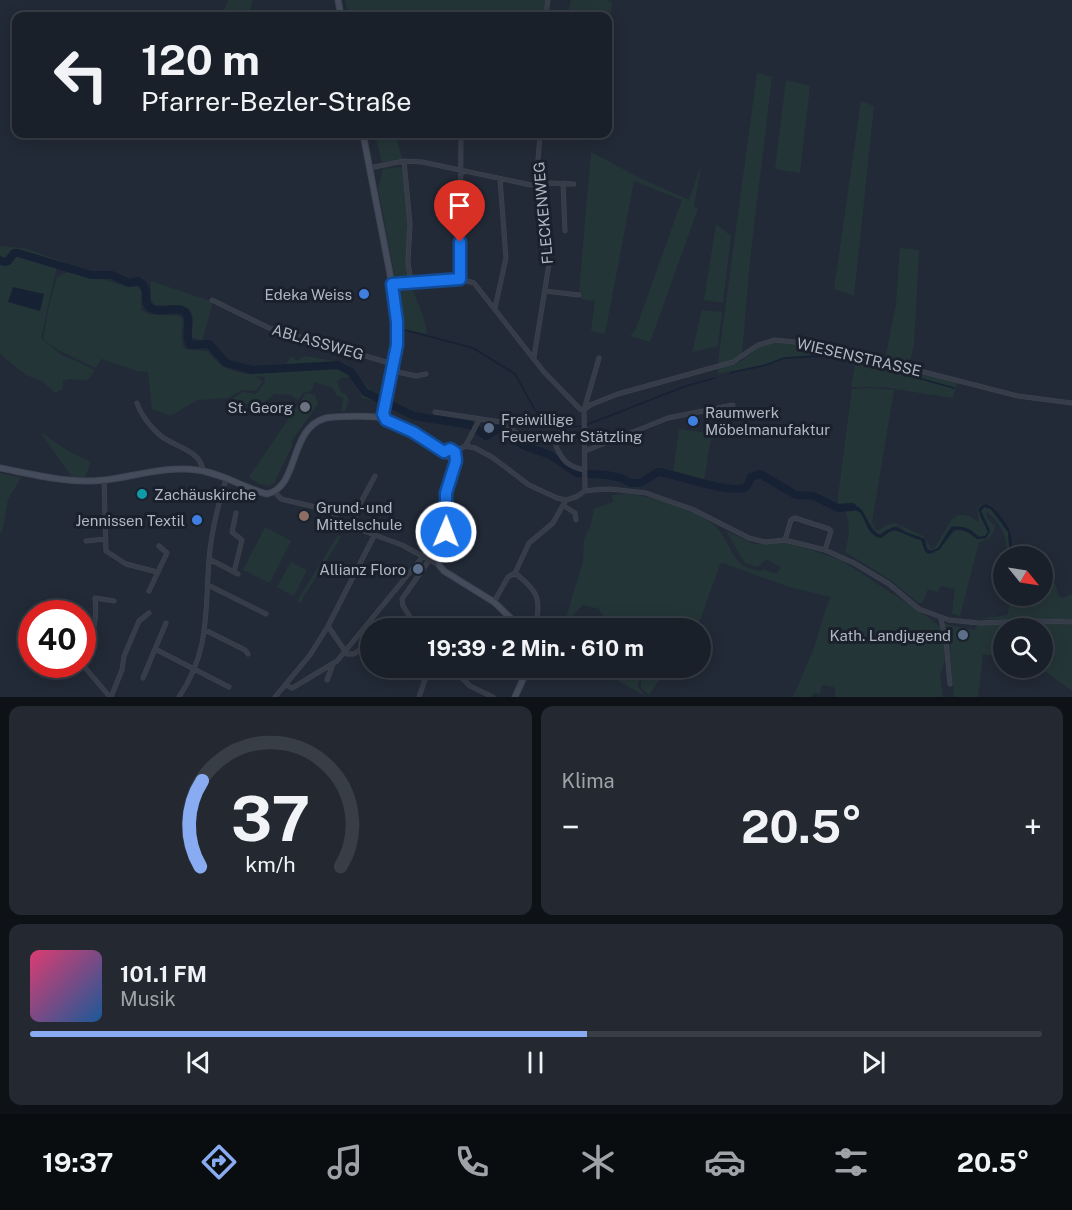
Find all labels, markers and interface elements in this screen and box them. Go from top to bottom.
text: 120 m [141,35,260,84]
icon: left [42,36,120,114]
text: Pfarrer-Bezler-Straße [141,85,412,117]
street label: FLECKENWEG [530,161,556,265]
pin [434,180,485,242]
icon: arrive [443,189,476,222]
place label: Edeka Weiss [265,286,352,303]
marker: Edeka Weiss [357,287,371,301]
street label: ABLASSWEG [270,321,366,363]
street label: WIESENSTRASSE [795,334,923,380]
place label: St. Georg [228,399,293,416]
marker: St. Georg [298,400,312,414]
place label: Raumwerk Möbelmanufaktur [705,404,830,438]
place label: Freiwillige Feuerwehr Stätzling [501,411,642,445]
marker: Raumwerk Möbelmanufaktur [686,414,700,428]
marker: Freiwillige Feuerwehr Stätzling [482,421,496,435]
place label: Zachäuskirche [154,486,256,503]
marker: Zachäuskirche [135,487,149,501]
place label: Grund- und Mittelschule [316,499,402,533]
position arrow [414,500,478,564]
marker: Grund- und Mittelschule [297,509,311,523]
place label: Jennissen Textil [76,512,185,529]
marker: Jennissen Textil [190,513,204,527]
north arrow [993,546,1053,606]
map controls [993,546,1053,678]
place label: Allianz Floro [319,561,406,578]
marker: Allianz Floro [411,562,425,576]
speed limit sign: 40 [18,600,96,678]
button: search [993,618,1053,678]
place label: Kath. Landjugend [829,627,951,644]
marker: Kath. Landjugend [956,628,970,642]
text: 19:39 · 2 Min. · 610 m [427,635,644,661]
text: Klima [562,769,615,793]
text: 37 [230,782,310,855]
text: 20.5° [741,800,862,853]
text: − [562,808,580,846]
text: + [1024,808,1042,846]
text: km/h [245,853,295,878]
text: 101.1 FM [120,961,207,987]
text: Musik [120,987,176,1011]
icon: previous [182,1046,215,1079]
icon: pause [519,1046,552,1079]
icon: next [857,1046,890,1079]
icon: directions [198,1141,240,1183]
icon: music [324,1141,366,1183]
icon: phone [451,1141,493,1183]
icon: climate [577,1141,619,1183]
icon: car [704,1141,746,1183]
icon: filters [830,1141,872,1183]
text: 19:37 [42,1146,113,1178]
text: 20.5° [957,1146,1030,1178]

